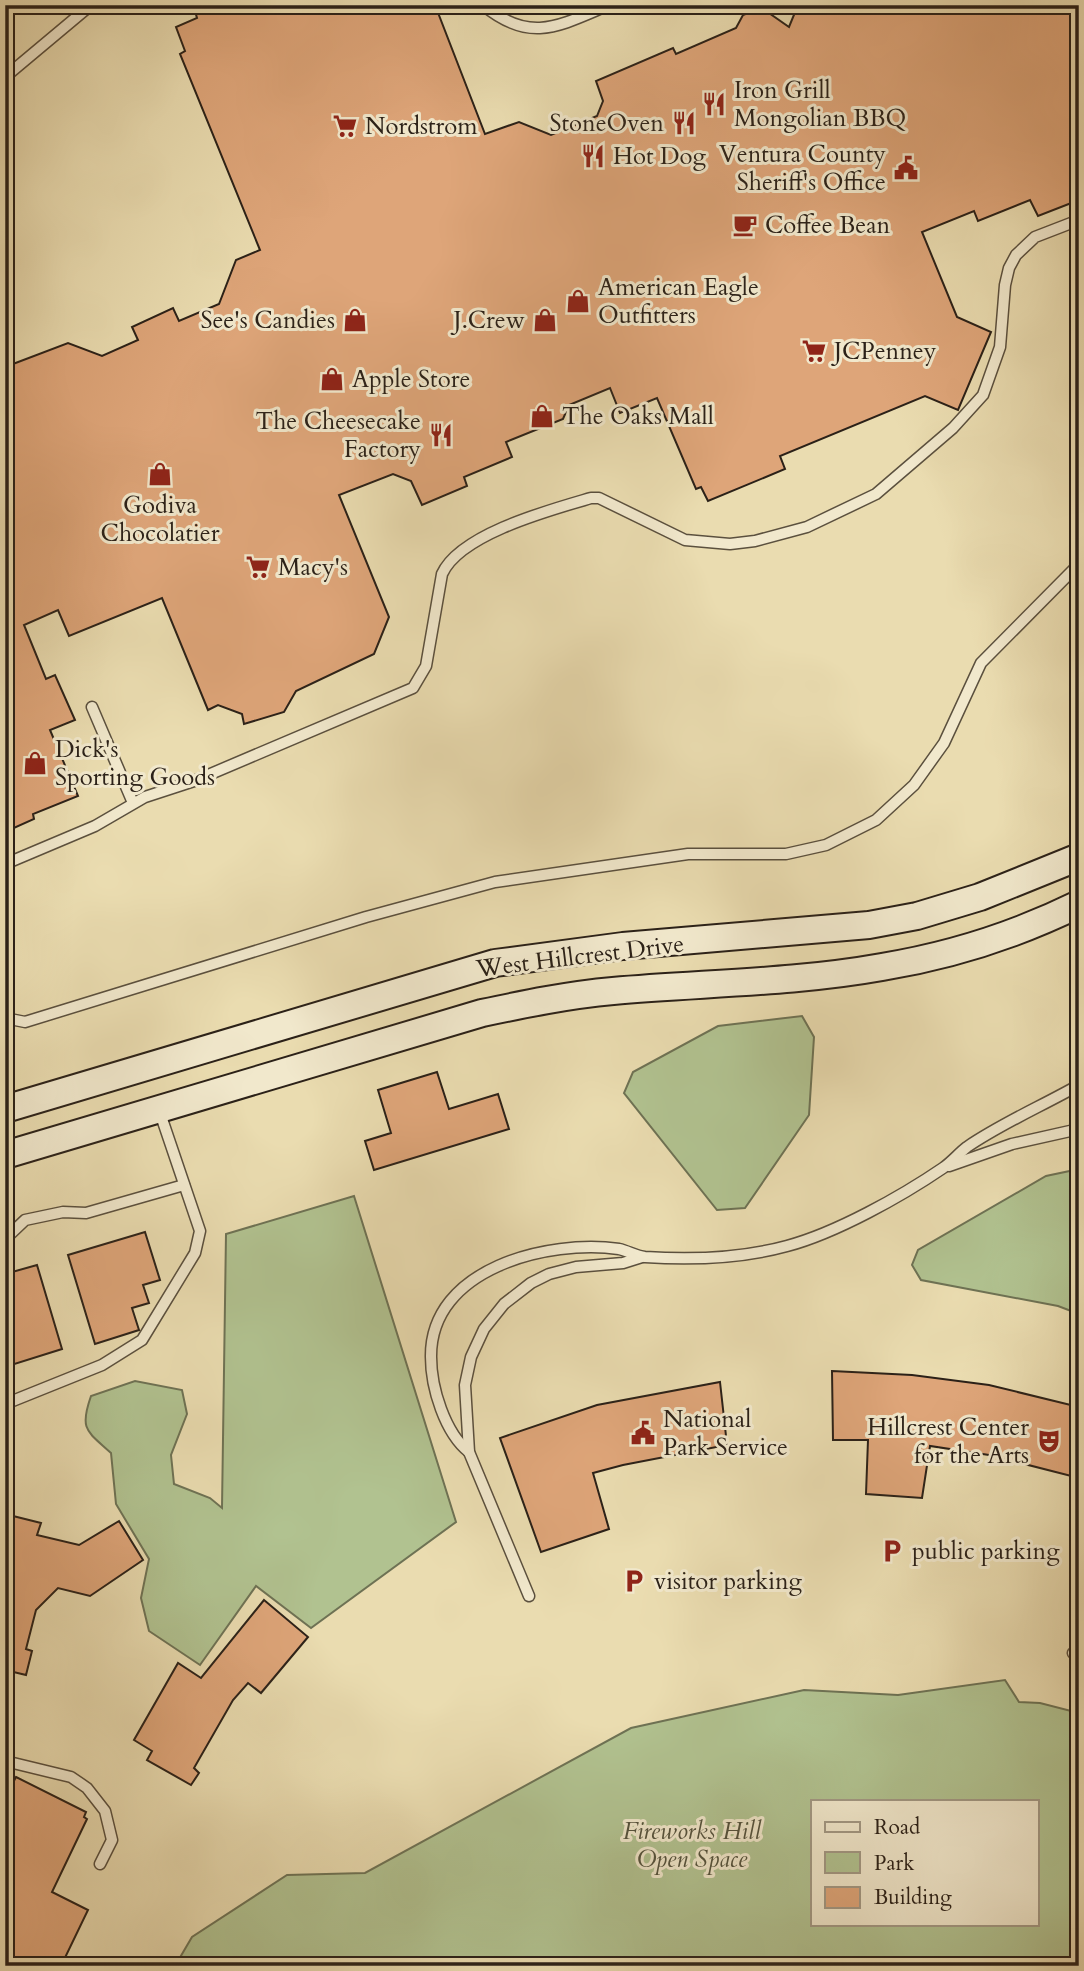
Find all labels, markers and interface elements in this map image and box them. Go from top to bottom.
place label: Iron Grill Mongolian BBQ [734,74,906,135]
restaurant icon: Iron Grill Mongolian BBQ [700,90,728,118]
place label: StoneOven [549,107,664,140]
restaurant icon: StoneOven [670,109,698,137]
place label: Nordstrom [365,110,478,143]
supermarket icon: Nordstrom [331,112,359,140]
place label: Ventura County Sheriff's Office [719,138,886,199]
place label: Hot Dog [613,140,707,173]
restaurant icon: Hot Dog [579,142,607,170]
public building icon: Ventura County Sheriff's Office [892,154,920,182]
place label: Coffee Bean [765,209,891,242]
cafe icon: Coffee Bean [731,211,759,239]
place label: American Eagle Outfitters [598,271,759,332]
shop icon: American Eagle Outfitters [564,287,592,315]
place label: See's Candies [200,304,335,337]
place label: J.Crew [451,304,525,337]
shop icon: See's Candies [341,306,369,334]
shop icon: J.Crew [531,306,559,334]
place label: JCPenney [831,335,937,368]
supermarket icon: JCPenney [800,337,828,365]
place label: Apple Store [352,363,470,396]
shop icon: Apple Store [318,365,346,393]
place label: The Oaks Mall [562,400,714,433]
shop icon: The Oaks Mall [528,402,556,430]
place label: The Cheesecake Factory [256,405,421,466]
restaurant icon: The Cheesecake Factory [427,421,455,449]
shop icon: Godiva Chocolatier [146,460,174,488]
place label: Godiva Chocolatier [101,489,220,550]
place label: Macy's [278,551,348,584]
supermarket icon: Macy's [244,553,272,581]
place label: Dick's Sporting Goods [55,733,215,794]
shop icon: Dick's Sporting Goods [21,749,49,777]
street label: West Hillcrest Drive [473,927,686,986]
place label: National Park Service [663,1403,788,1464]
place label: Hillcrest Center for the Arts [867,1411,1029,1472]
public building icon: National Park Service [629,1419,657,1447]
theatre icon: Hillcrest Center for the Arts [1035,1427,1063,1455]
place label: public parking [912,1535,1060,1568]
parking icon: public parking [878,1537,906,1565]
place label: visitor parking [654,1565,803,1598]
parking icon: visitor parking [620,1567,648,1595]
legend [811,1800,1038,1926]
text: Road [874,1813,920,1842]
park label: Fireworks Hill Open Space [623,1815,763,1876]
text: Park [874,1849,915,1878]
text: Building [874,1883,952,1912]

